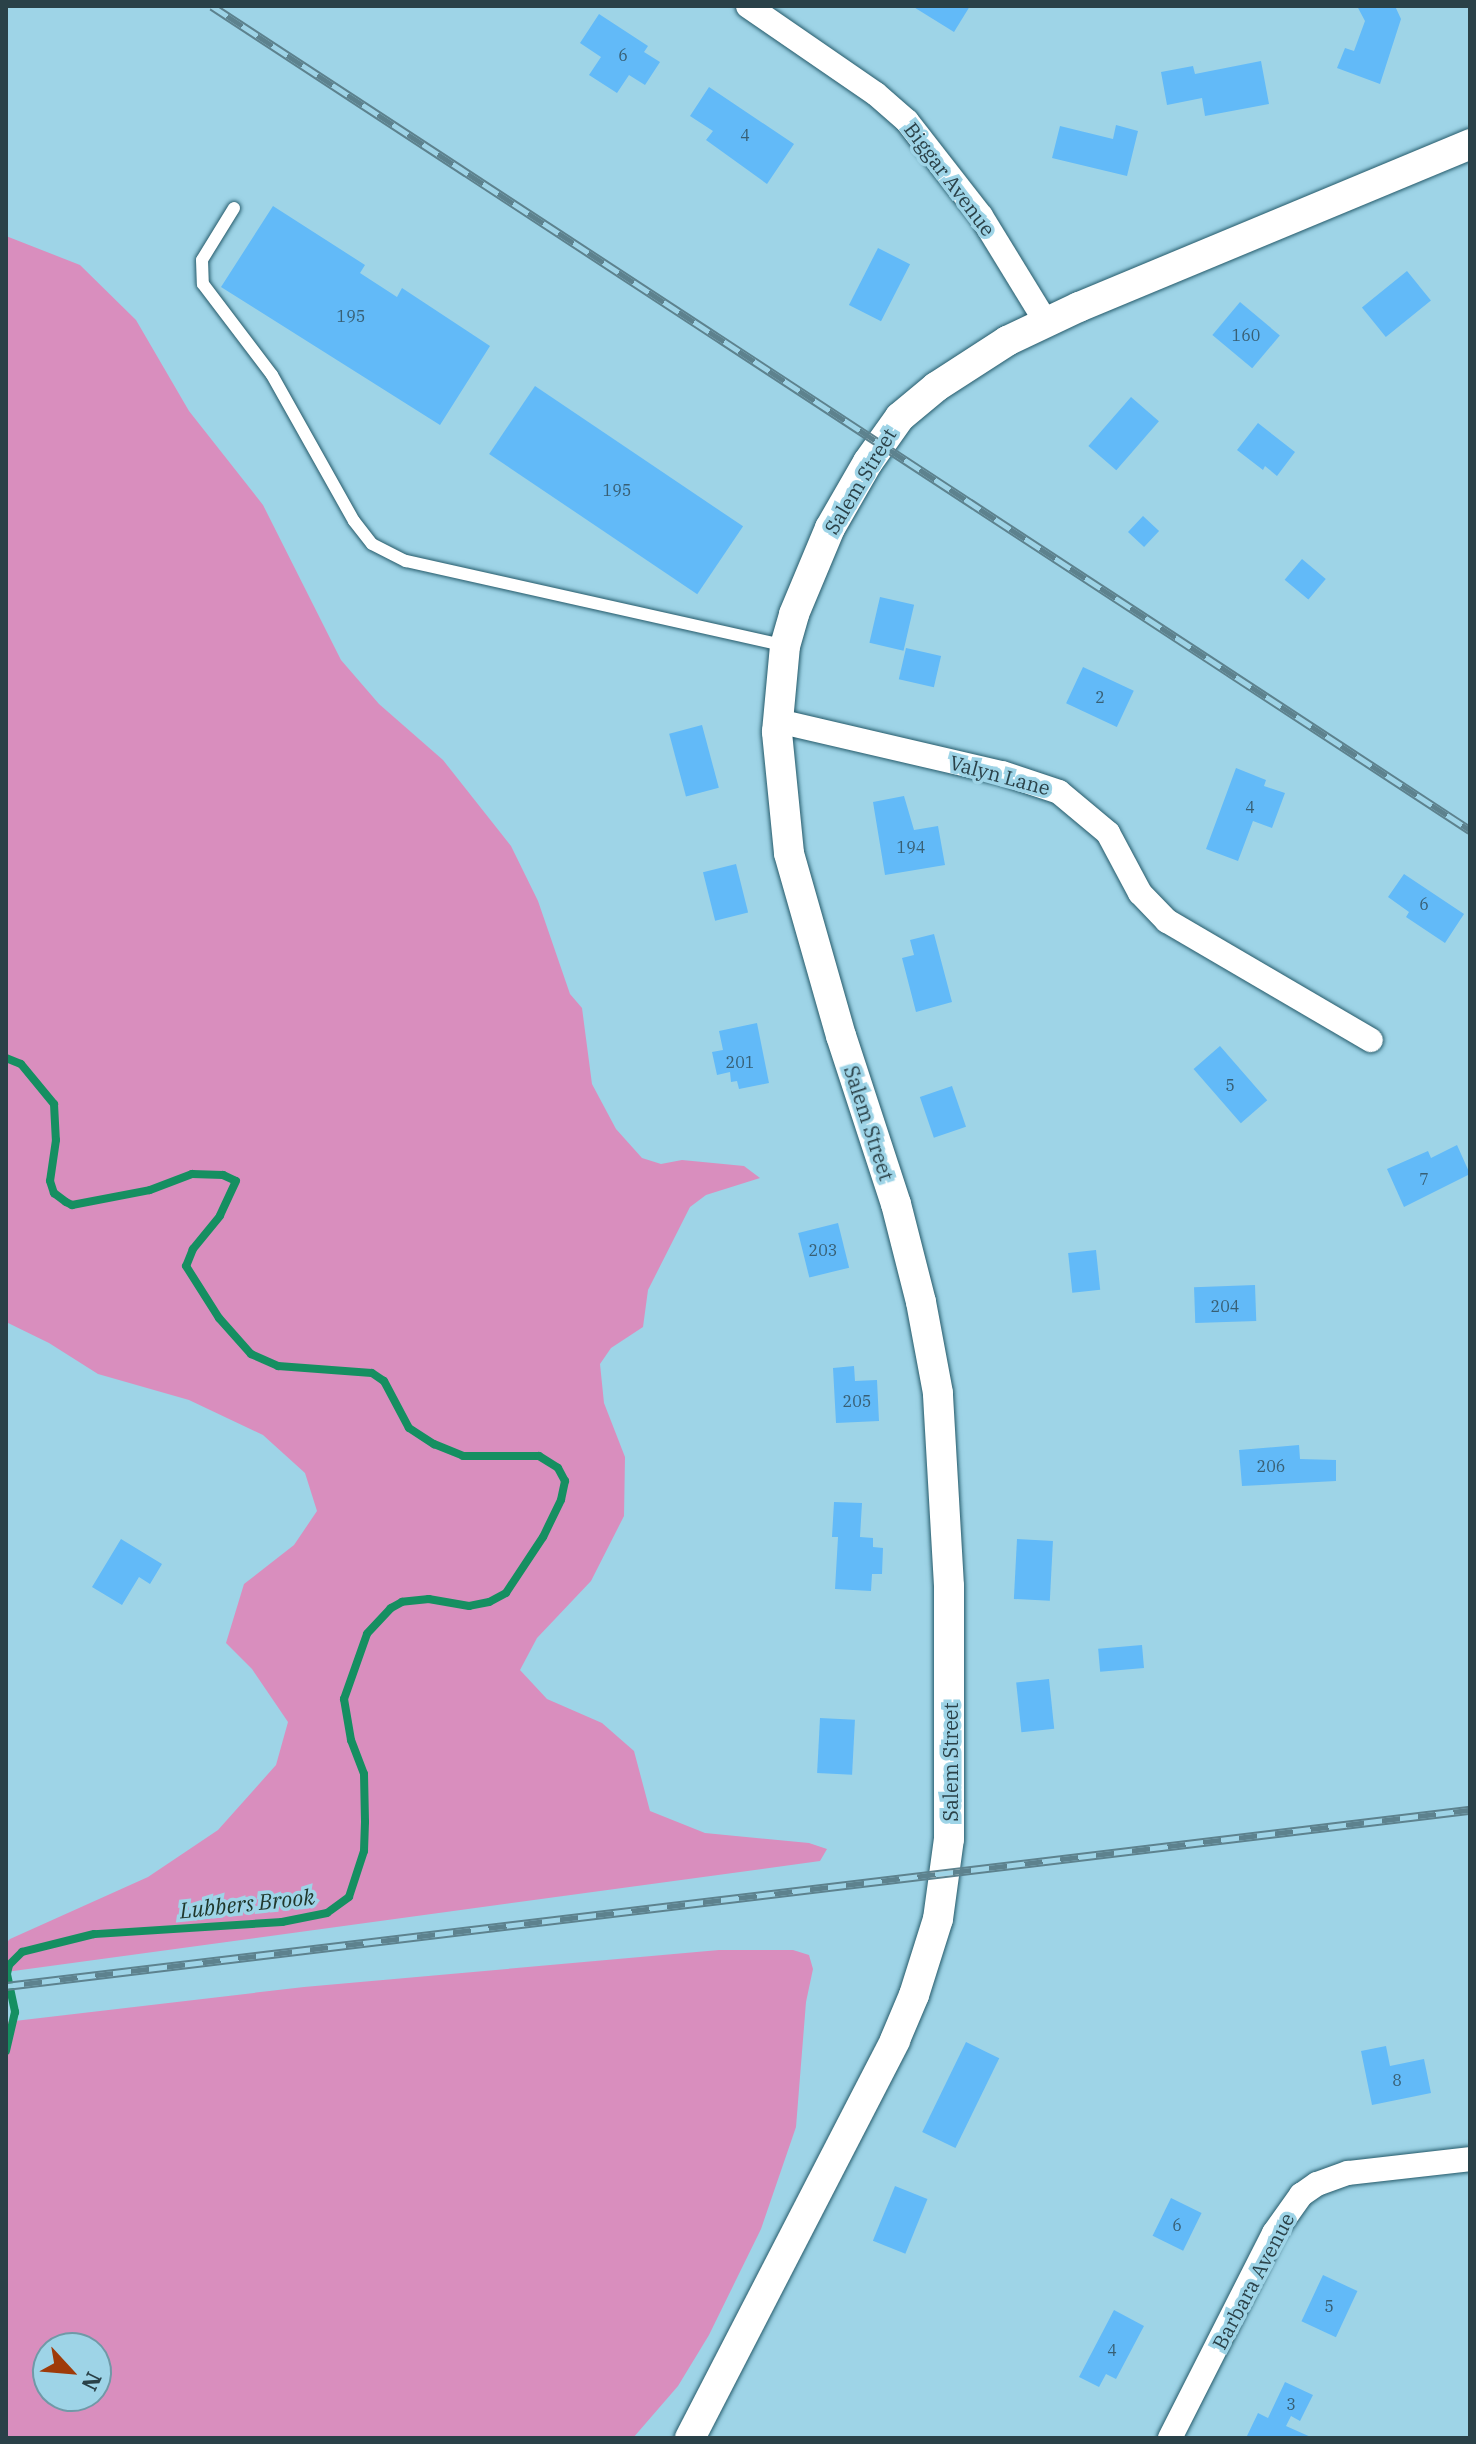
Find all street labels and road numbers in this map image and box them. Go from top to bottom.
street label: Biggar Avenue [899,117,1001,241]
street label: Salem Street [819,424,901,538]
street label: Valyn Lane [947,750,1053,800]
street label: Salem Street [839,1063,899,1183]
street label: Salem Street [938,1702,962,1822]
street label: Barbara Avenue [1207,2209,1299,2353]

